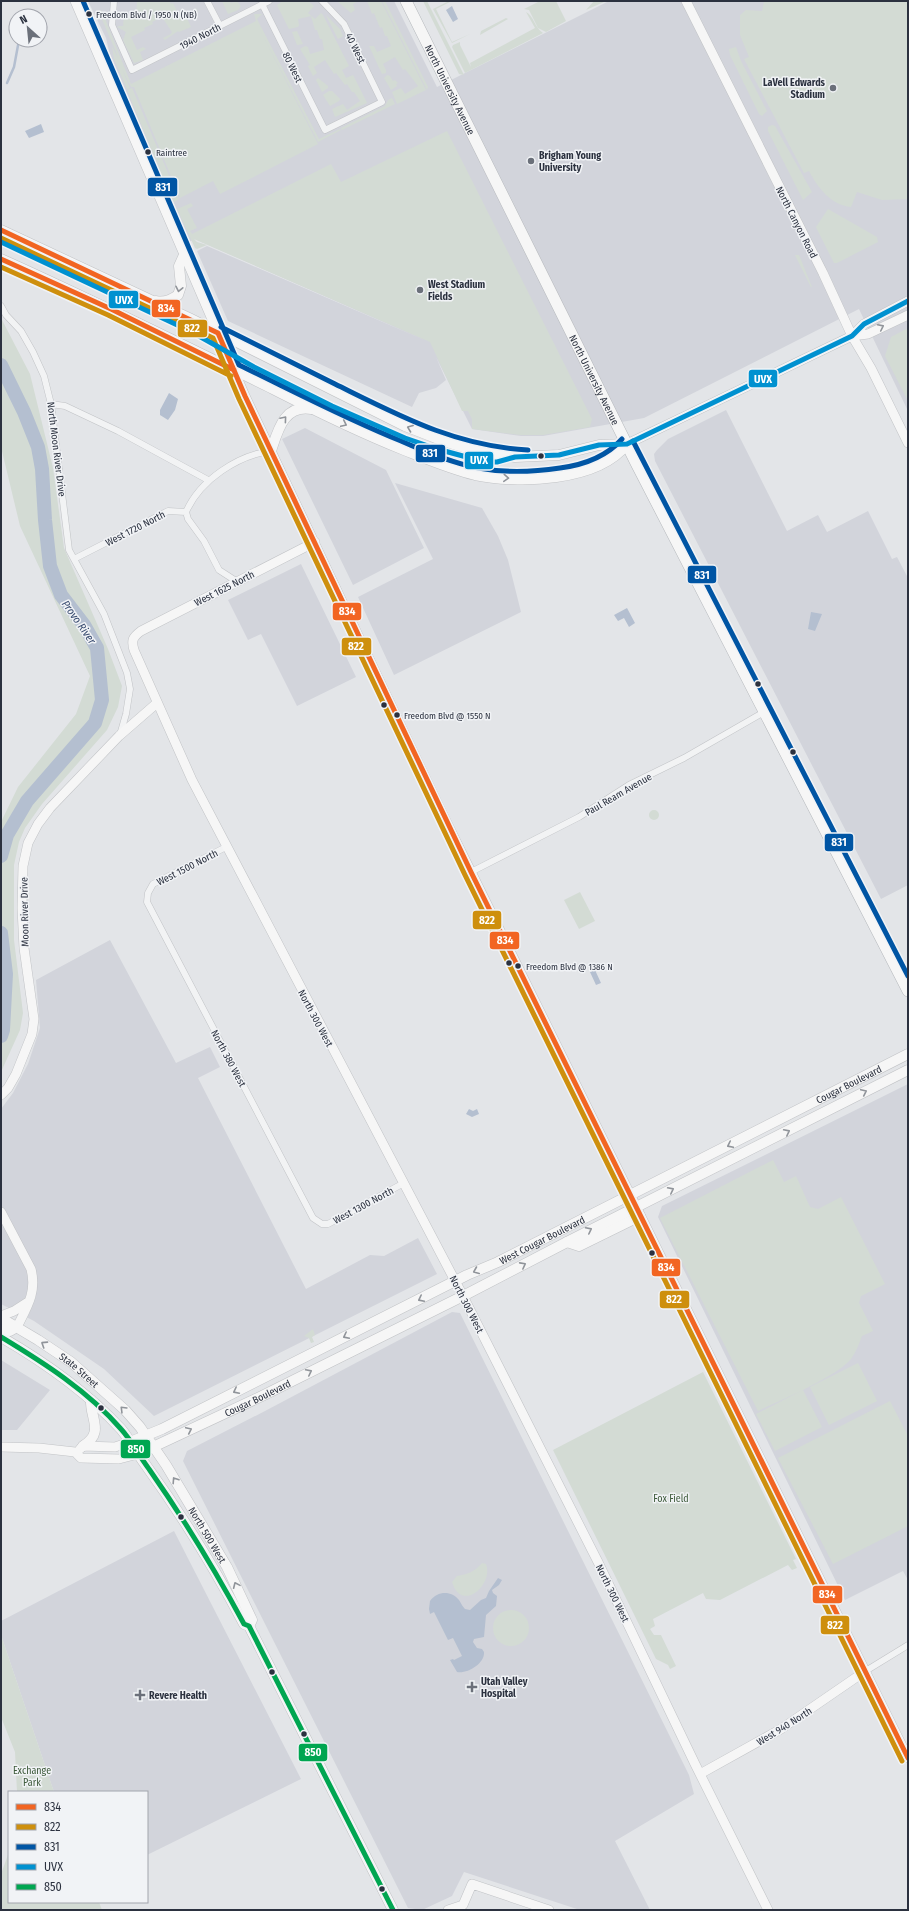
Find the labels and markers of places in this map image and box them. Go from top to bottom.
marker: Freedom Blvd / 1950 N (NB) [84,9,94,19]
place label: Freedom Blvd / 1950 N (NB) [96,10,197,20]
place label: LaVell Edwards Stadium [763,77,826,101]
marker: LaVell Edwards Stadium [828,83,838,93]
marker: Raintree [143,147,153,157]
place label: Raintree [156,148,188,158]
place label: Brigham Young University [539,150,601,174]
marker: Brigham Young University [526,156,536,166]
place label: West Stadium Fields [428,279,485,303]
marker: West Stadium Fields [415,285,425,295]
unlabelled marker [536,451,546,461]
unlabelled marker [753,679,763,689]
unlabelled marker [379,700,389,710]
marker: Freedom Blvd @ 1550 N [392,710,402,720]
place label: Freedom Blvd @ 1550 N [404,711,491,721]
unlabelled marker [788,747,798,757]
unlabelled marker [504,958,514,968]
marker: Freedom Blvd @ 1386 N [513,961,523,971]
place label: Freedom Blvd @ 1386 N [526,962,613,972]
unlabelled marker [647,1248,657,1258]
unlabelled marker [96,1403,106,1413]
unlabelled marker [176,1512,186,1522]
unlabelled marker [267,1667,277,1677]
place label: Utah Valley Hospital [481,1676,528,1700]
marker: Utah Valley Hospital [466,1681,478,1693]
marker: Revere Health [134,1689,146,1701]
place label: Revere Health [149,1690,207,1702]
unlabelled marker [299,1729,309,1739]
unlabelled marker [377,1884,387,1894]

